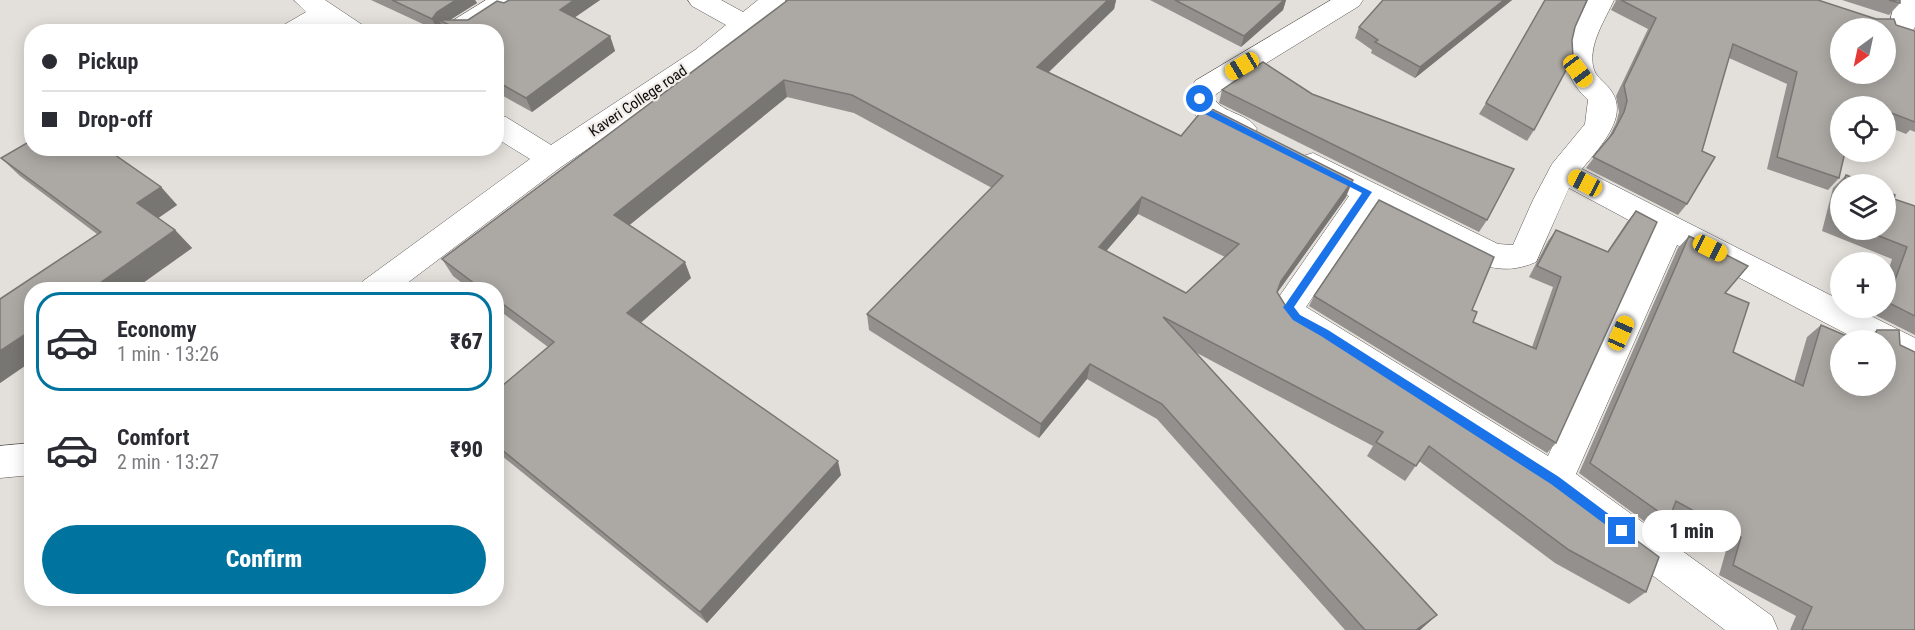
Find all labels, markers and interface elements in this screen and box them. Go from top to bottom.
north arrow [1830,18,1896,84]
map controls [1830,18,1896,396]
text: Pickup [78,49,138,74]
car [1222,49,1262,83]
car [1560,51,1596,91]
street label: Kaveri College road [586,62,690,140]
route start [1186,85,1213,112]
button: locate [1830,96,1896,162]
text: Drop-off [78,107,152,132]
car [1565,167,1605,199]
button: layers [1830,174,1896,240]
car [1690,232,1730,264]
button: + [1830,252,1896,318]
car [1605,313,1637,353]
icon: car [45,315,99,369]
text: Economy [117,317,197,342]
text: ₹67 [450,329,483,354]
button: − [1830,330,1896,396]
text: 1 min · 13:26 [117,342,219,366]
icon: car [45,423,99,477]
text: Comfort [117,425,190,450]
text: ₹90 [450,437,483,462]
text: 2 min · 13:27 [117,450,219,474]
callout: 1 min [1643,510,1742,552]
route end [1608,517,1635,544]
text: 1 min [1669,519,1714,543]
button: Confirm [42,525,486,594]

